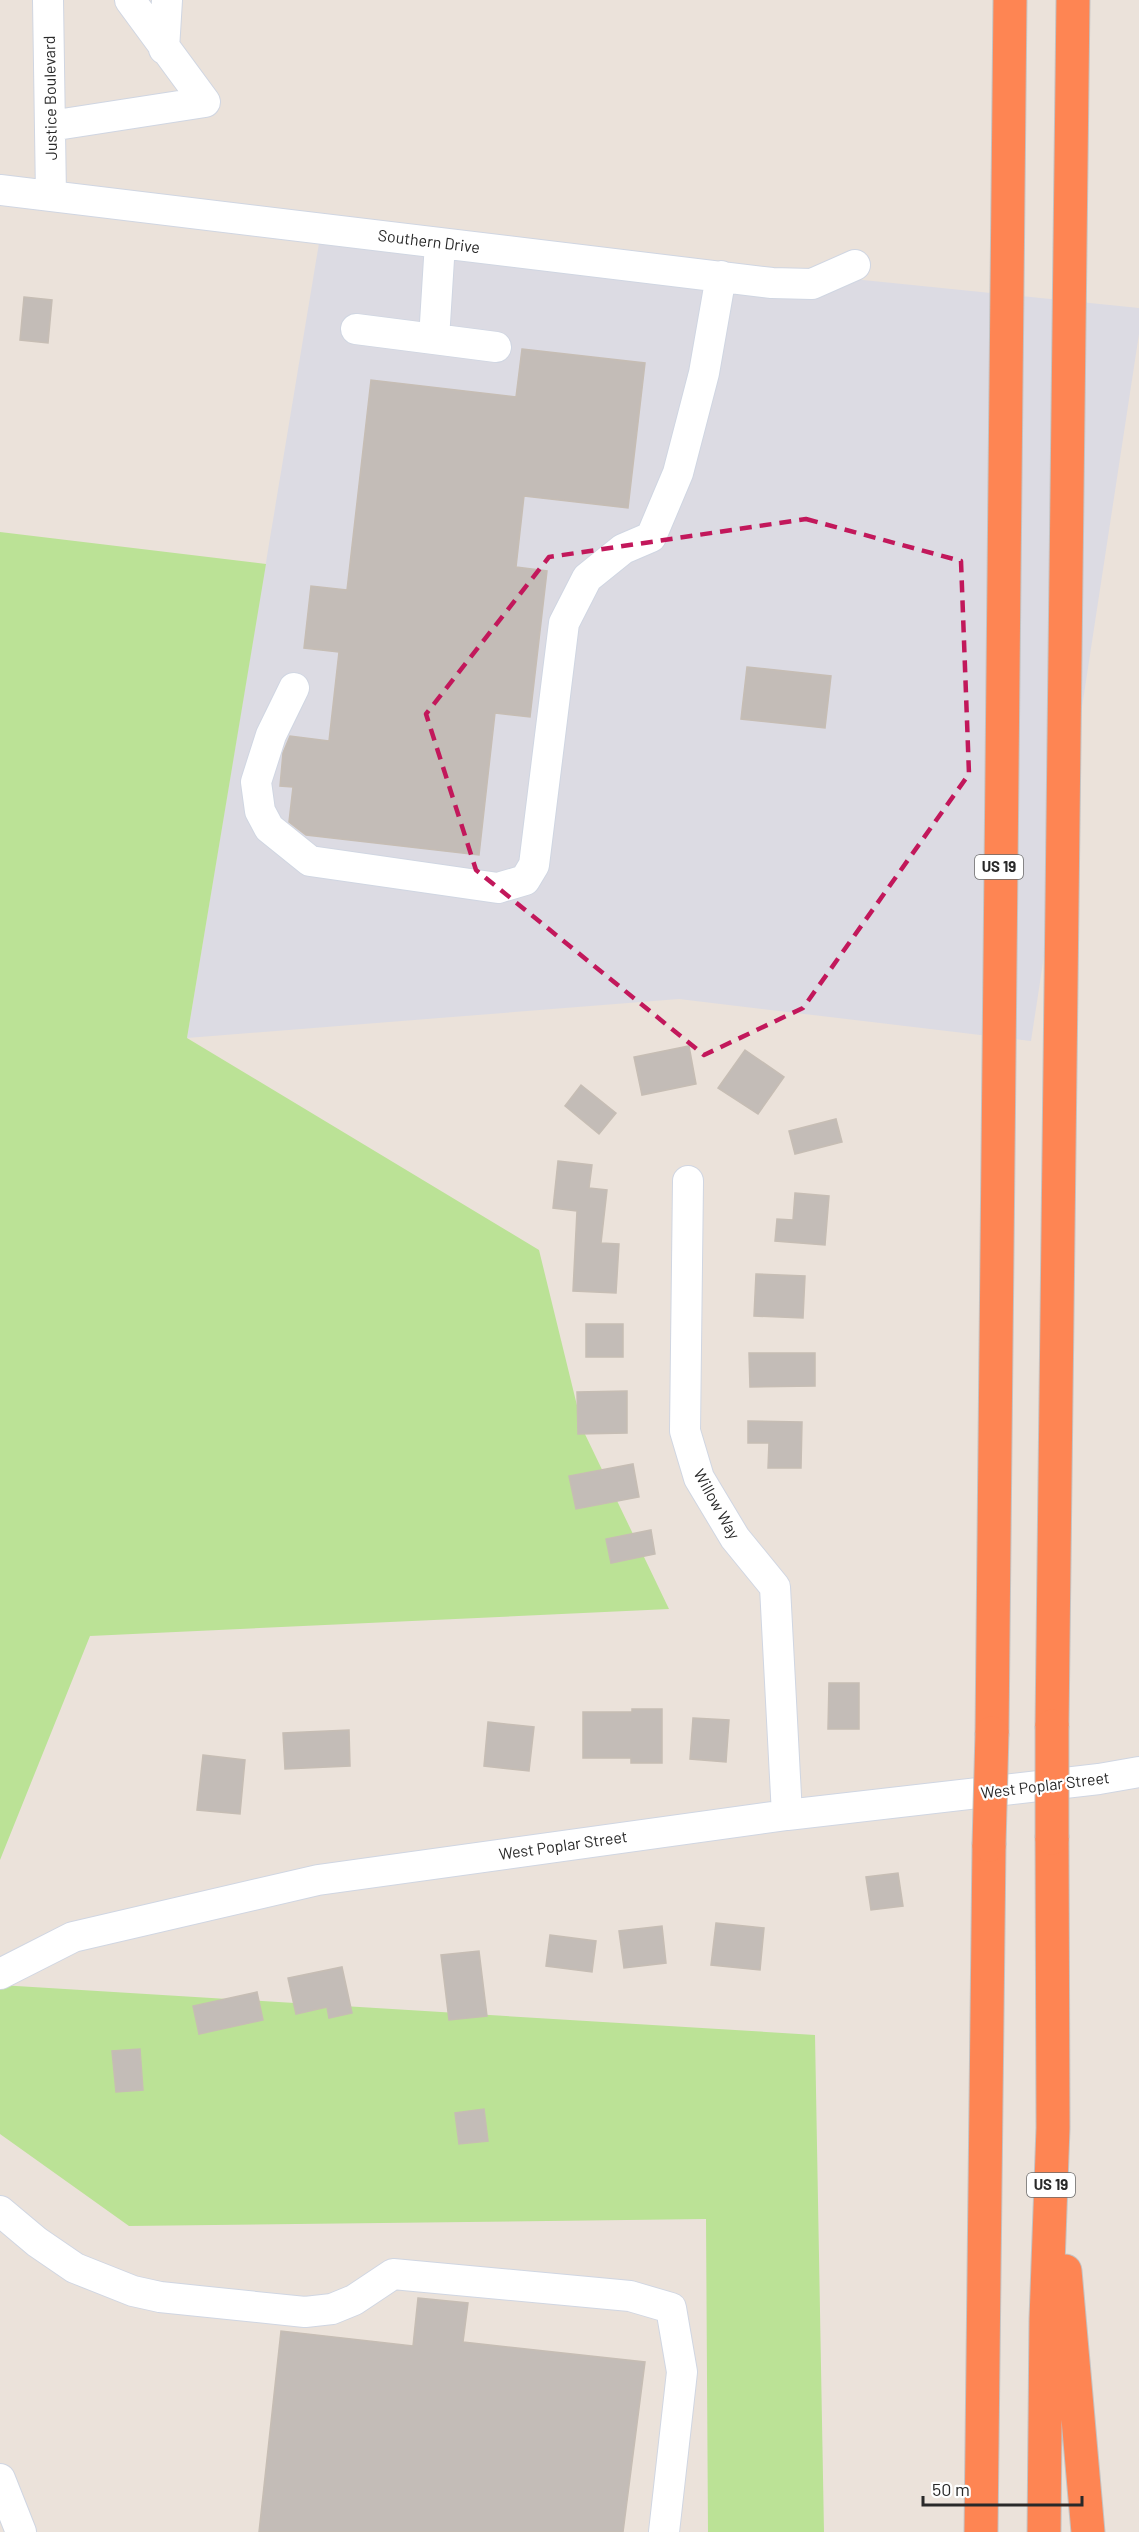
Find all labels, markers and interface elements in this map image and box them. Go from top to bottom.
street label: Justice Boulevard [39,35,60,161]
street label: Southern Drive [377,225,481,256]
road number: US 19 [975,855,1023,879]
street label: Willow Way [690,1465,745,1543]
street label: West Poplar Street [979,1767,1110,1802]
street label: West Poplar Street [497,1826,628,1863]
road number: US 19 [1027,2173,1075,2197]
scale bar [923,2469,1082,2507]
text: 50 m [932,2478,970,2500]

